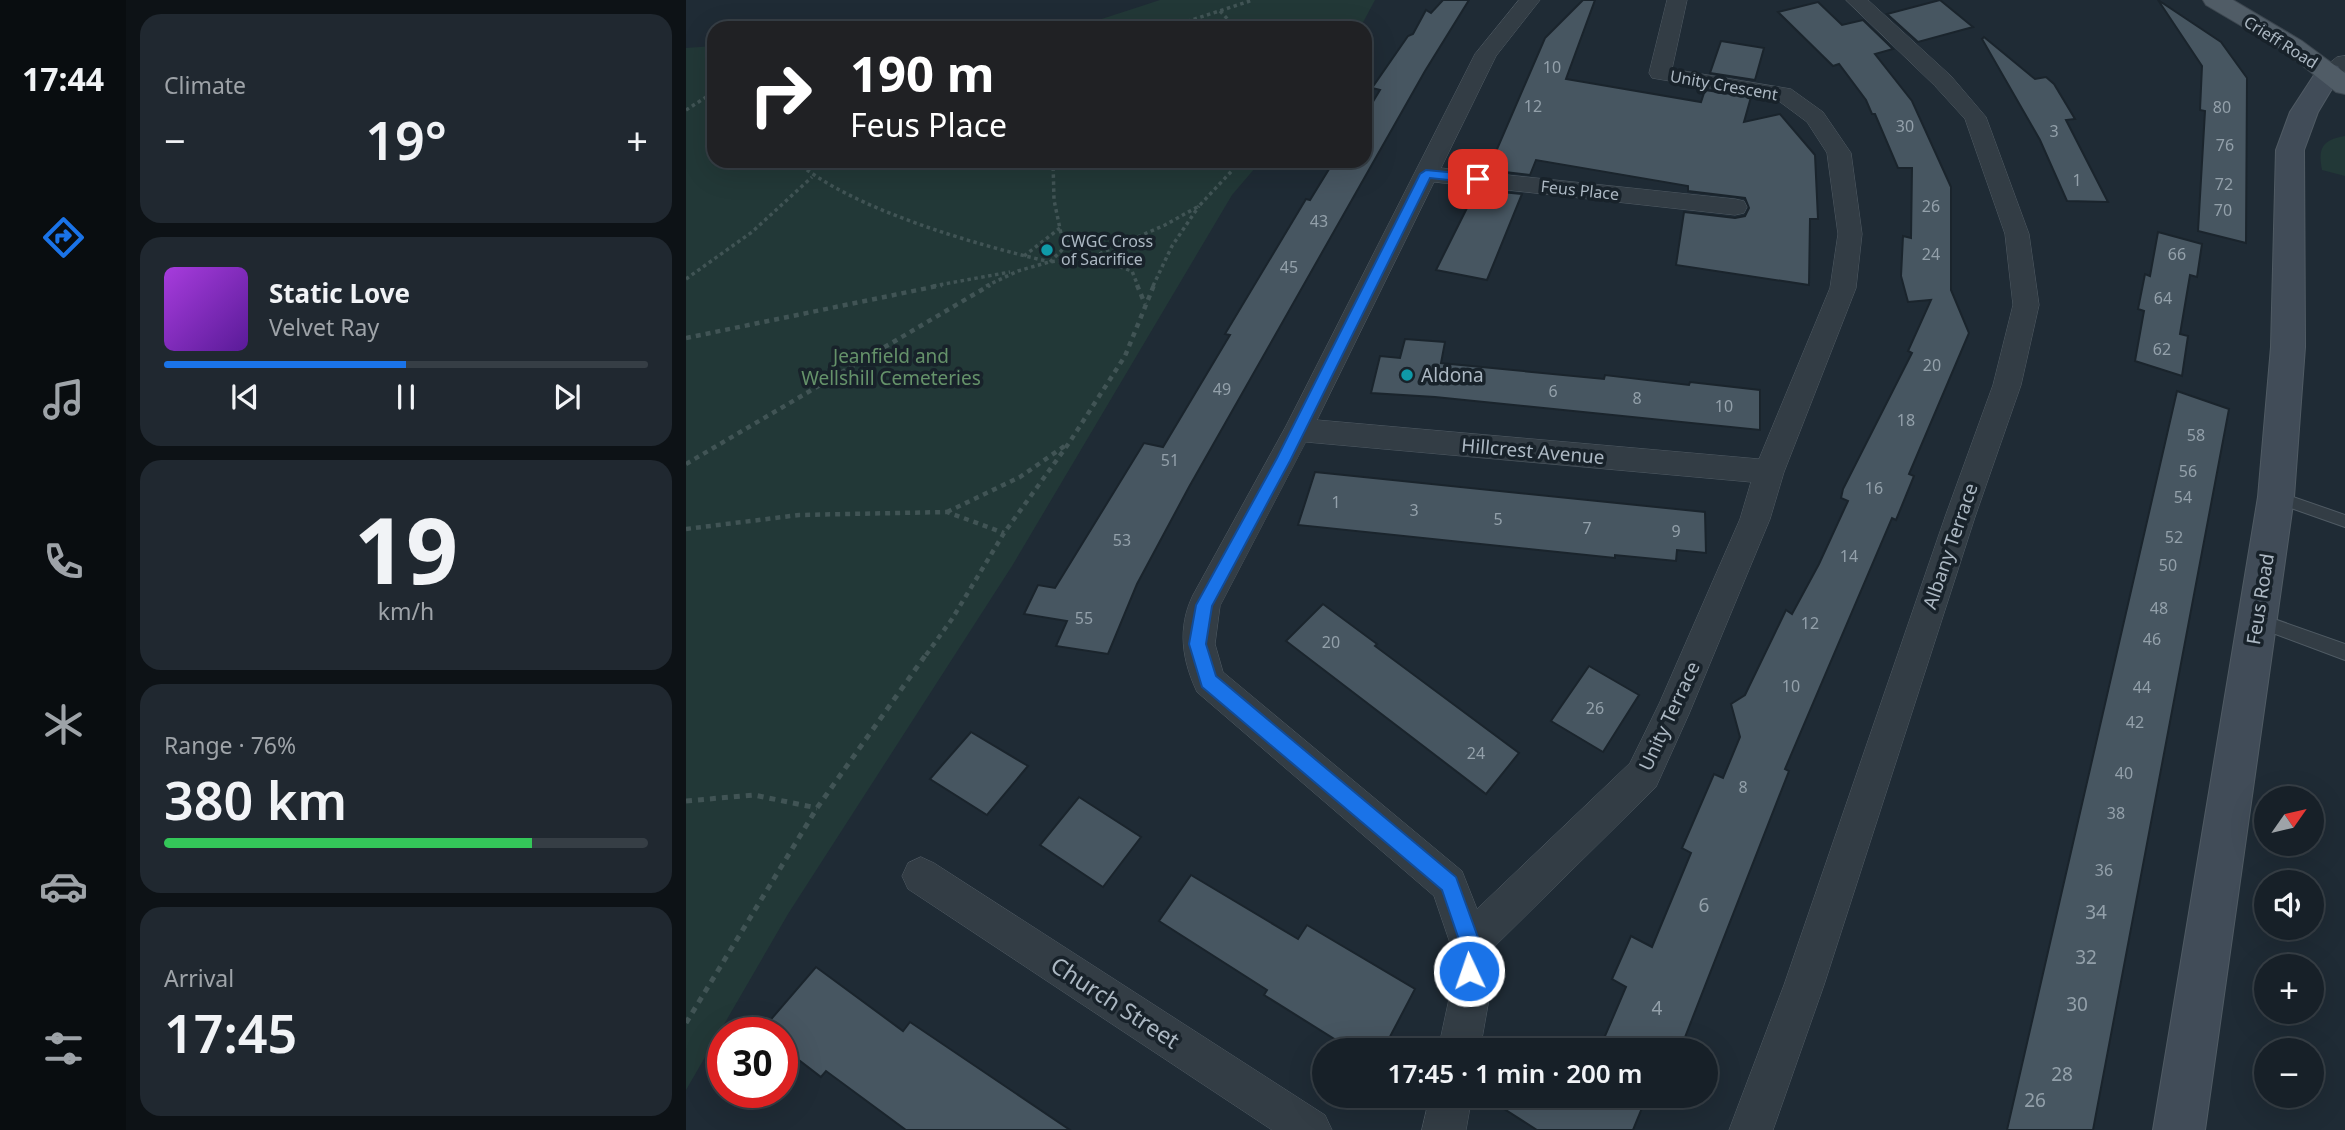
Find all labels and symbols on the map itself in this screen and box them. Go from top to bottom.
street label: Crieff Road [2240,11,2322,73]
house number: 10 [1543,56,1561,78]
street label: Unity Crescent [1668,65,1780,105]
house number: 12 [1524,95,1542,117]
house number: 80 [2213,96,2231,118]
house number: 30 [1896,115,1914,137]
house number: 3 [2049,120,2059,142]
house number: 76 [2216,134,2234,156]
pin [1448,149,1508,209]
house number: 1 [2072,169,2082,191]
house number: 72 [2215,173,2233,195]
street label: Feus Place [1540,175,1620,205]
house number: 26 [1922,195,1940,217]
house number: 70 [2214,199,2232,221]
house number: 43 [1310,210,1328,232]
place label: CWGC Cross of Sacrifice [1061,230,1153,270]
marker: CWGC Cross of Sacrifice [1039,242,1055,258]
house number: 24 [1922,243,1940,265]
house number: 66 [2168,243,2186,265]
house number: 45 [1280,256,1298,278]
house number: 64 [2154,287,2172,309]
house number: 62 [2153,338,2171,360]
park label: Jeanfield and Wellshill Cemeteries [801,343,981,391]
house number: 20 [1923,354,1941,376]
place label: Aldona [1421,362,1484,388]
marker: Aldona [1399,367,1415,383]
house number: 49 [1213,378,1231,400]
house number: 6 [1548,380,1558,402]
house number: 8 [1632,387,1642,409]
house number: 10 [1715,395,1733,417]
house number: 18 [1897,409,1915,431]
house number: 58 [2187,424,2205,446]
street label: Hillcrest Avenue [1460,432,1606,470]
house number: 51 [1161,449,1179,471]
house number: 56 [2179,460,2197,482]
house number: 16 [1865,477,1883,499]
street label: Albany Terrace [1916,480,1984,612]
house number: 54 [2174,486,2192,508]
house number: 1 [1331,491,1341,513]
house number: 3 [1409,499,1419,521]
house number: 5 [1493,508,1503,530]
house number: 7 [1582,517,1592,539]
house number: 9 [1671,520,1681,542]
house number: 52 [2165,526,2183,548]
house number: 53 [1113,529,1131,551]
house number: 14 [1840,545,1858,567]
street label: Feus Road [2240,552,2280,646]
house number: 50 [2159,554,2177,576]
house number: 48 [2150,597,2168,619]
house number: 55 [1075,607,1093,629]
house number: 12 [1801,612,1819,634]
house number: 46 [2143,628,2161,650]
house number: 20 [1322,631,1340,653]
street label: Unity Terrace [1632,657,1706,775]
house number: 10 [1782,675,1800,697]
house number: 44 [2133,676,2151,698]
house number: 26 [1586,697,1604,719]
house number: 42 [2126,711,2144,733]
house number: 24 [1467,742,1485,764]
house number: 40 [2115,762,2133,784]
house number: 8 [1738,776,1748,798]
north arrow [2254,786,2324,856]
house number: 38 [2107,802,2125,824]
house number: 36 [2095,859,2113,881]
house number: 6 [1699,892,1709,918]
house number: 34 [2085,899,2107,925]
position arrow [1432,934,1506,1008]
house number: 32 [2075,944,2097,970]
street label: Church Street [1045,949,1186,1056]
house number: 30 [2066,991,2088,1017]
house number: 4 [1652,995,1663,1021]
speed limit sign: 30 [707,1017,798,1108]
house number: 28 [2051,1061,2073,1087]
house number: 26 [2024,1087,2046,1113]

